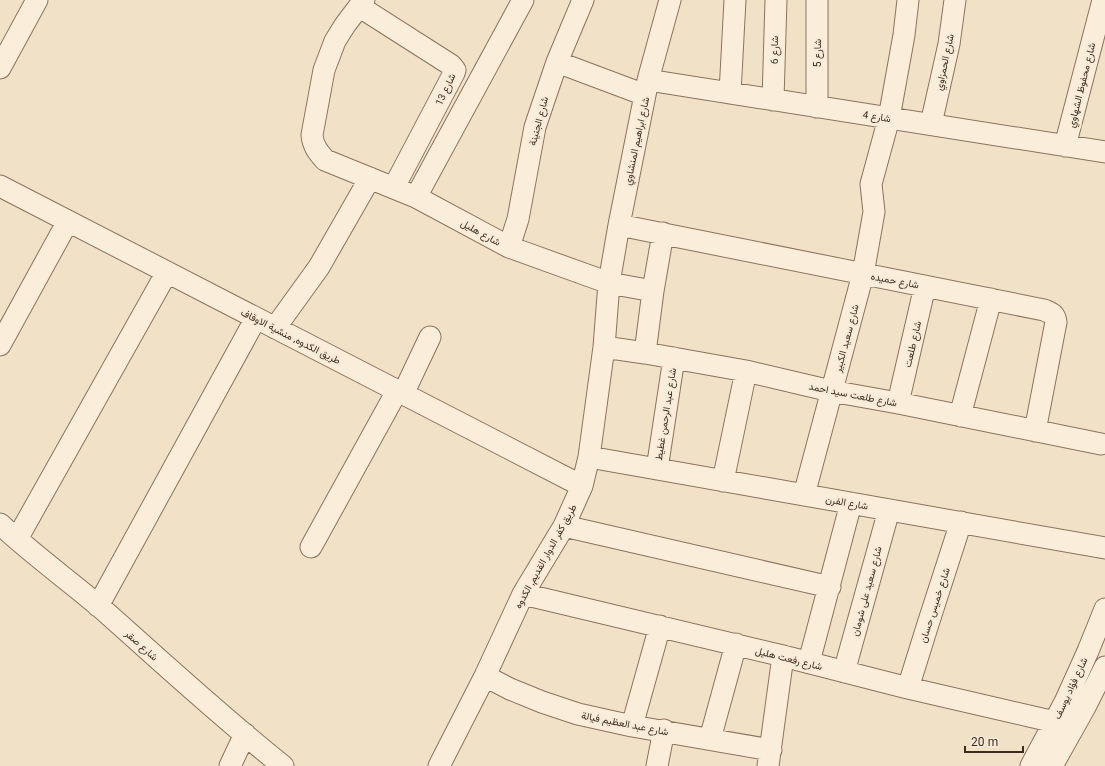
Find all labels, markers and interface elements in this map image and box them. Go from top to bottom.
street label: شارع الحمزاوي [932,32,959,92]
street label: شارع 6 [768,36,783,64]
street label: شارع 5 [811,39,826,67]
street label: شارع محفوظ الشهاوي [1065,41,1100,129]
street label: شارع 13 [432,71,460,108]
street label: شارع الجنينة [526,95,553,148]
street label: شارع ابراهيم المنشاوي [621,96,654,187]
street label: شارع 4 [862,108,892,127]
street label: شارع هليل [458,216,503,250]
street label: شارع حميده [869,269,920,294]
street label: شارع سعيد الكبير [831,303,864,375]
street label: طريق الكدوه, منشية الاوقاف [238,306,343,369]
street label: شارع طلعت [901,319,926,369]
street label: شارع عبد الرحمن غطيط [652,367,681,461]
street label: شارع طلعت سيد احمد [807,380,898,411]
street label: شارع الفرن [824,492,869,515]
street label: طريق كفر الدوار القديم, الكدوه [511,501,582,612]
street label: شارع سعيد على شومان [848,545,887,638]
street label: شارع خميس حسان [916,566,955,645]
street label: شارع صقر [120,626,161,665]
street label: شارع رفعت هليل [754,644,824,675]
street label: شارع فؤاد يوسف [1050,655,1092,722]
street label: شارع عبد العظيم فيالة [580,709,670,740]
scale bar [965,728,1023,754]
text: 20 m [971,734,998,752]

